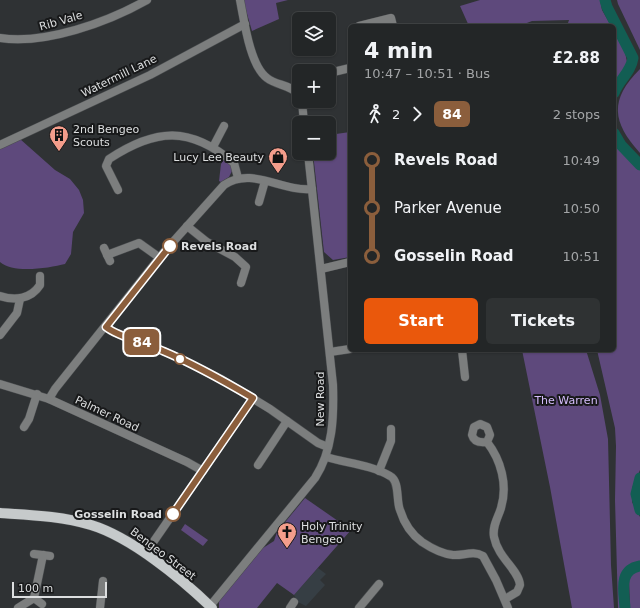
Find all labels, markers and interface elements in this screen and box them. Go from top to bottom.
street label: Rib Vale [38,9,84,33]
map controls [292,12,336,160]
button: layers [292,12,336,56]
text: 4 min [364,38,433,63]
text: £2.88 [553,49,600,67]
street label: Watermill Lane [79,52,159,100]
button: + [292,64,336,108]
text: 10:47 – 10:51 · Bus [364,66,490,81]
icon: walk [364,103,386,125]
icon: forward [406,103,428,125]
text: 84 [442,106,462,122]
text: 2 [392,107,400,122]
text: 2 stops [553,107,600,122]
button: − [292,116,336,160]
place label: 2nd Bengeo Scouts [73,123,139,149]
building icon: 2nd Bengeo Scouts [48,124,70,152]
shop icon: Lucy Lee Beauty [267,146,289,174]
place label: Lucy Lee Beauty [173,151,264,164]
text: Revels Road [394,151,498,169]
text: 10:49 [563,153,600,168]
text: Parker Avenue [394,199,502,217]
text: 10:50 [563,201,600,216]
marker: Revels Road [162,238,178,254]
place label: Revels Road [181,240,257,253]
text: Gosselin Road [394,247,514,265]
text: 10:51 [563,249,600,264]
button: Start [364,298,478,344]
button: Tickets [486,298,600,344]
line badge: 84 [124,329,160,355]
text: 84 [132,334,152,350]
unlabelled marker [174,353,186,365]
street label: New Road [314,371,327,427]
street label: Palmer Road [73,394,141,434]
park label: The Warren [533,394,598,407]
marker: Gosselin Road [165,506,181,522]
place label: Gosselin Road [74,508,162,521]
place label: Holy Trinity Bengeo [301,520,363,546]
church icon: Holy Trinity Bengeo [276,521,298,549]
street label: Bengeo Street [128,525,199,583]
scale bar [12,580,107,599]
text: 100 m [18,582,53,595]

